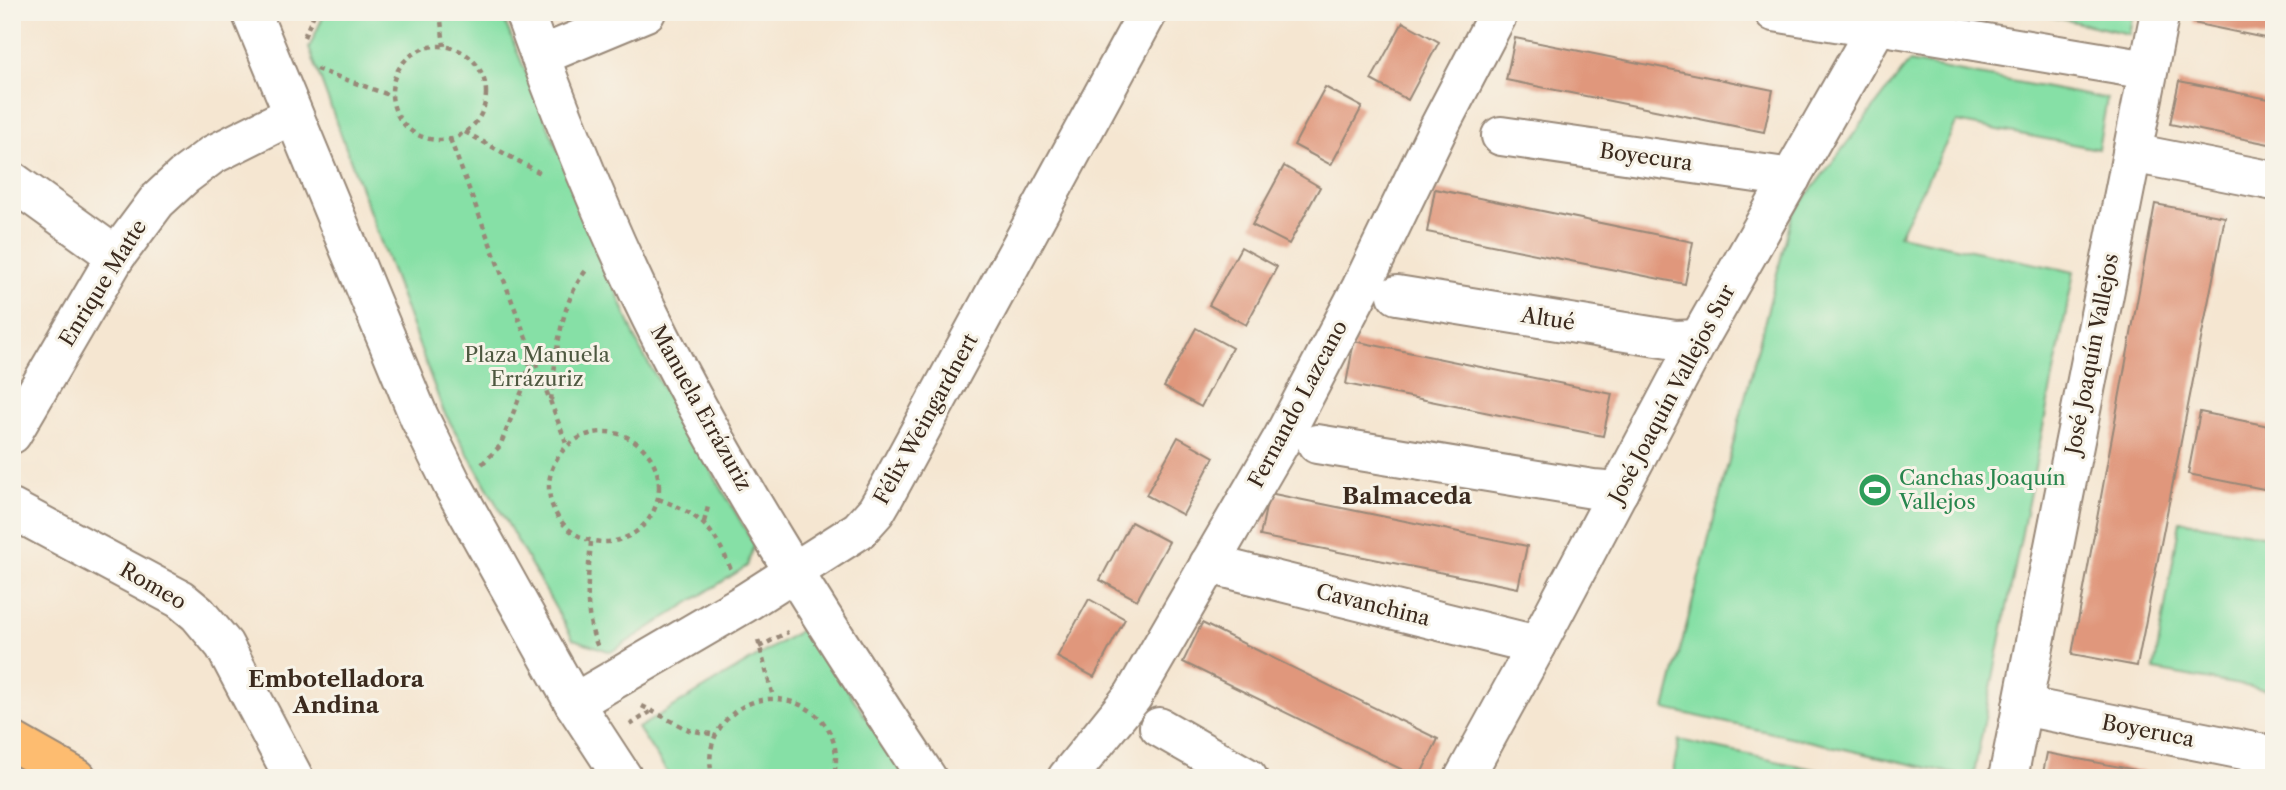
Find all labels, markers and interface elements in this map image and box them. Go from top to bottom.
street label: Boyecura [1598,138,1695,176]
street label: Enrique Matte [54,215,151,351]
street label: José Joaquín Vallejos [2059,251,2123,459]
street label: José Joaquín Vallejos Sur [1602,280,1740,510]
street label: Altué [1519,302,1577,335]
street label: Fernando Lazcano [1243,316,1352,492]
street label: Manuela Errázuriz [646,321,757,495]
street label: Félix Weingardnert [868,329,983,508]
park label: Plaza Manuela Errázuriz [464,342,611,391]
place label: Canchas Joaquín Vallejos [1898,465,2066,514]
sports icon: Canchas Joaquín Vallejos [1856,471,1894,509]
district label: Balmaceda [1342,482,1473,510]
street label: Romeo [116,557,191,614]
street label: Cavanchina [1314,578,1434,631]
district label: Embotelladora Andina [248,665,425,719]
street label: Boyeruca [2100,709,2197,752]

